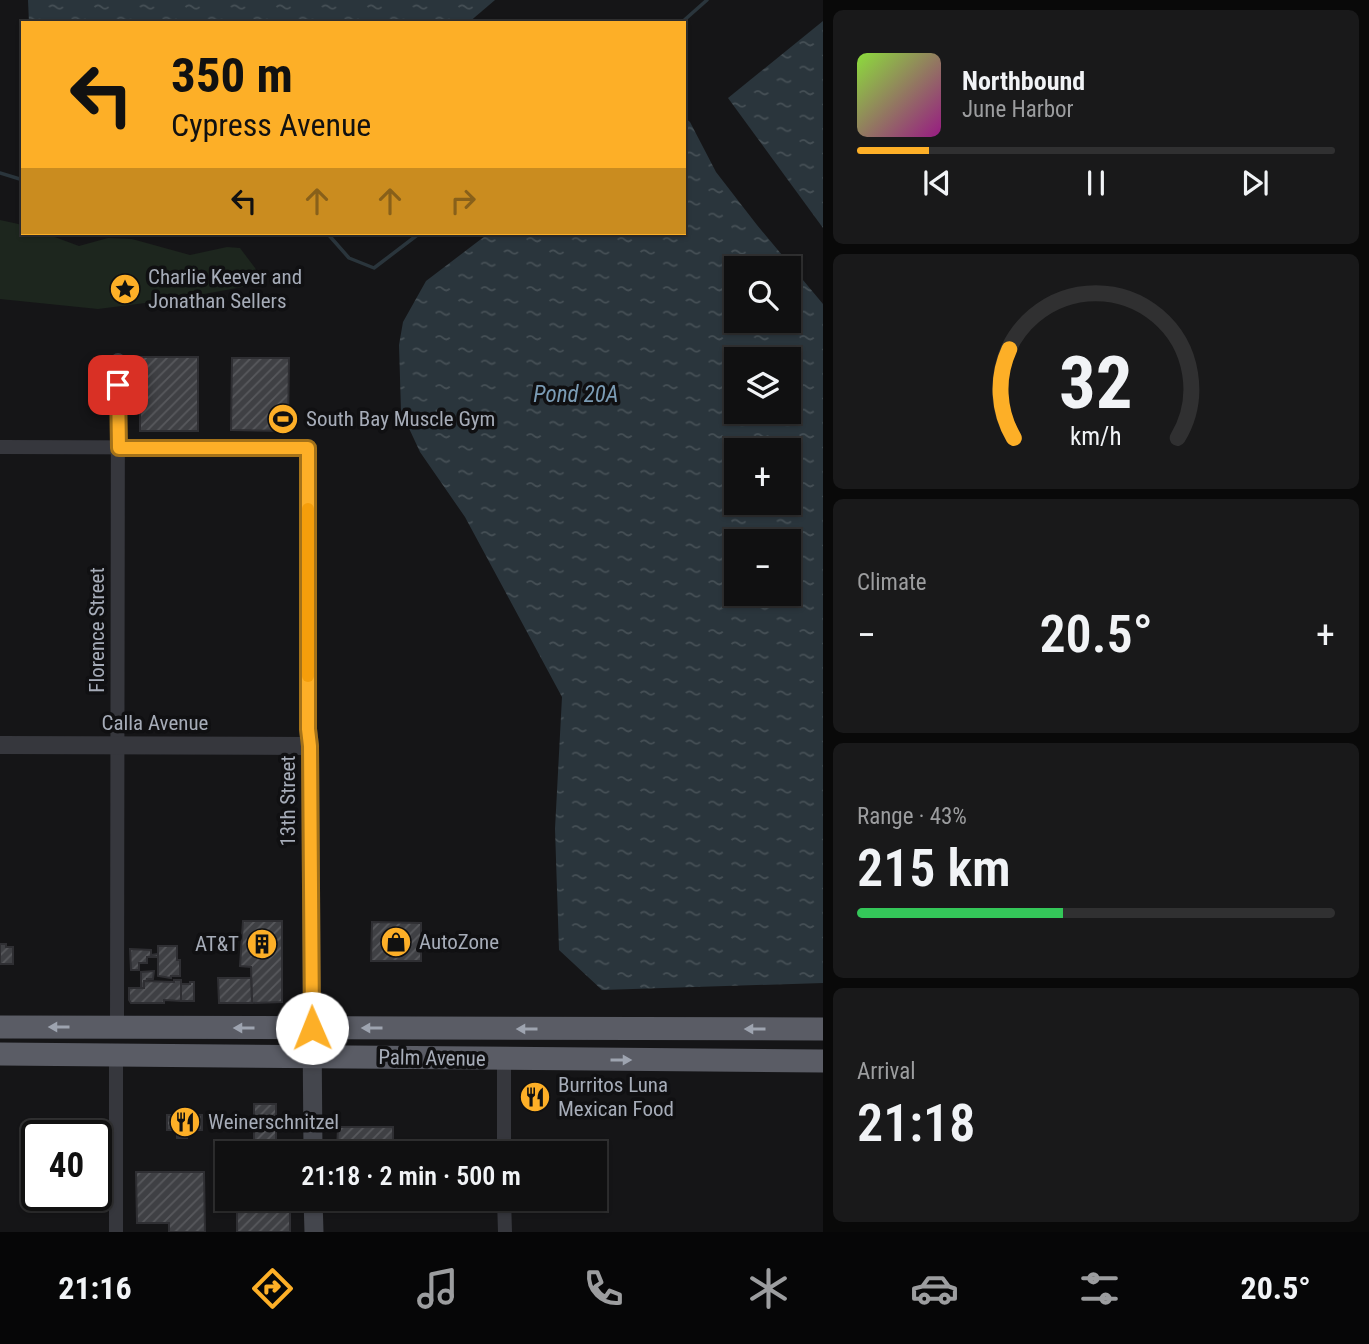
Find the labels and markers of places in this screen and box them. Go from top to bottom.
place label: Charlie Keever and Jonathan Sellers [148,265,302,313]
place icon: Charlie Keever and Jonathan Sellers [108,272,142,306]
pin [88,355,148,415]
sports icon: South Bay Muscle Gym [266,402,300,436]
place label: South Bay Muscle Gym [306,407,495,431]
shop icon: AutoZone [379,925,413,959]
building icon: AT&T [245,927,279,961]
place label: AutoZone [419,930,499,954]
place label: AT&T [195,932,239,956]
place label: Burritos Luna Mexican Food [558,1073,674,1121]
restaurant icon: Burritos Luna Mexican Food [518,1080,552,1114]
restaurant icon: Weinerschnitzel [168,1105,202,1139]
place label: Weinerschnitzel [208,1110,339,1134]

